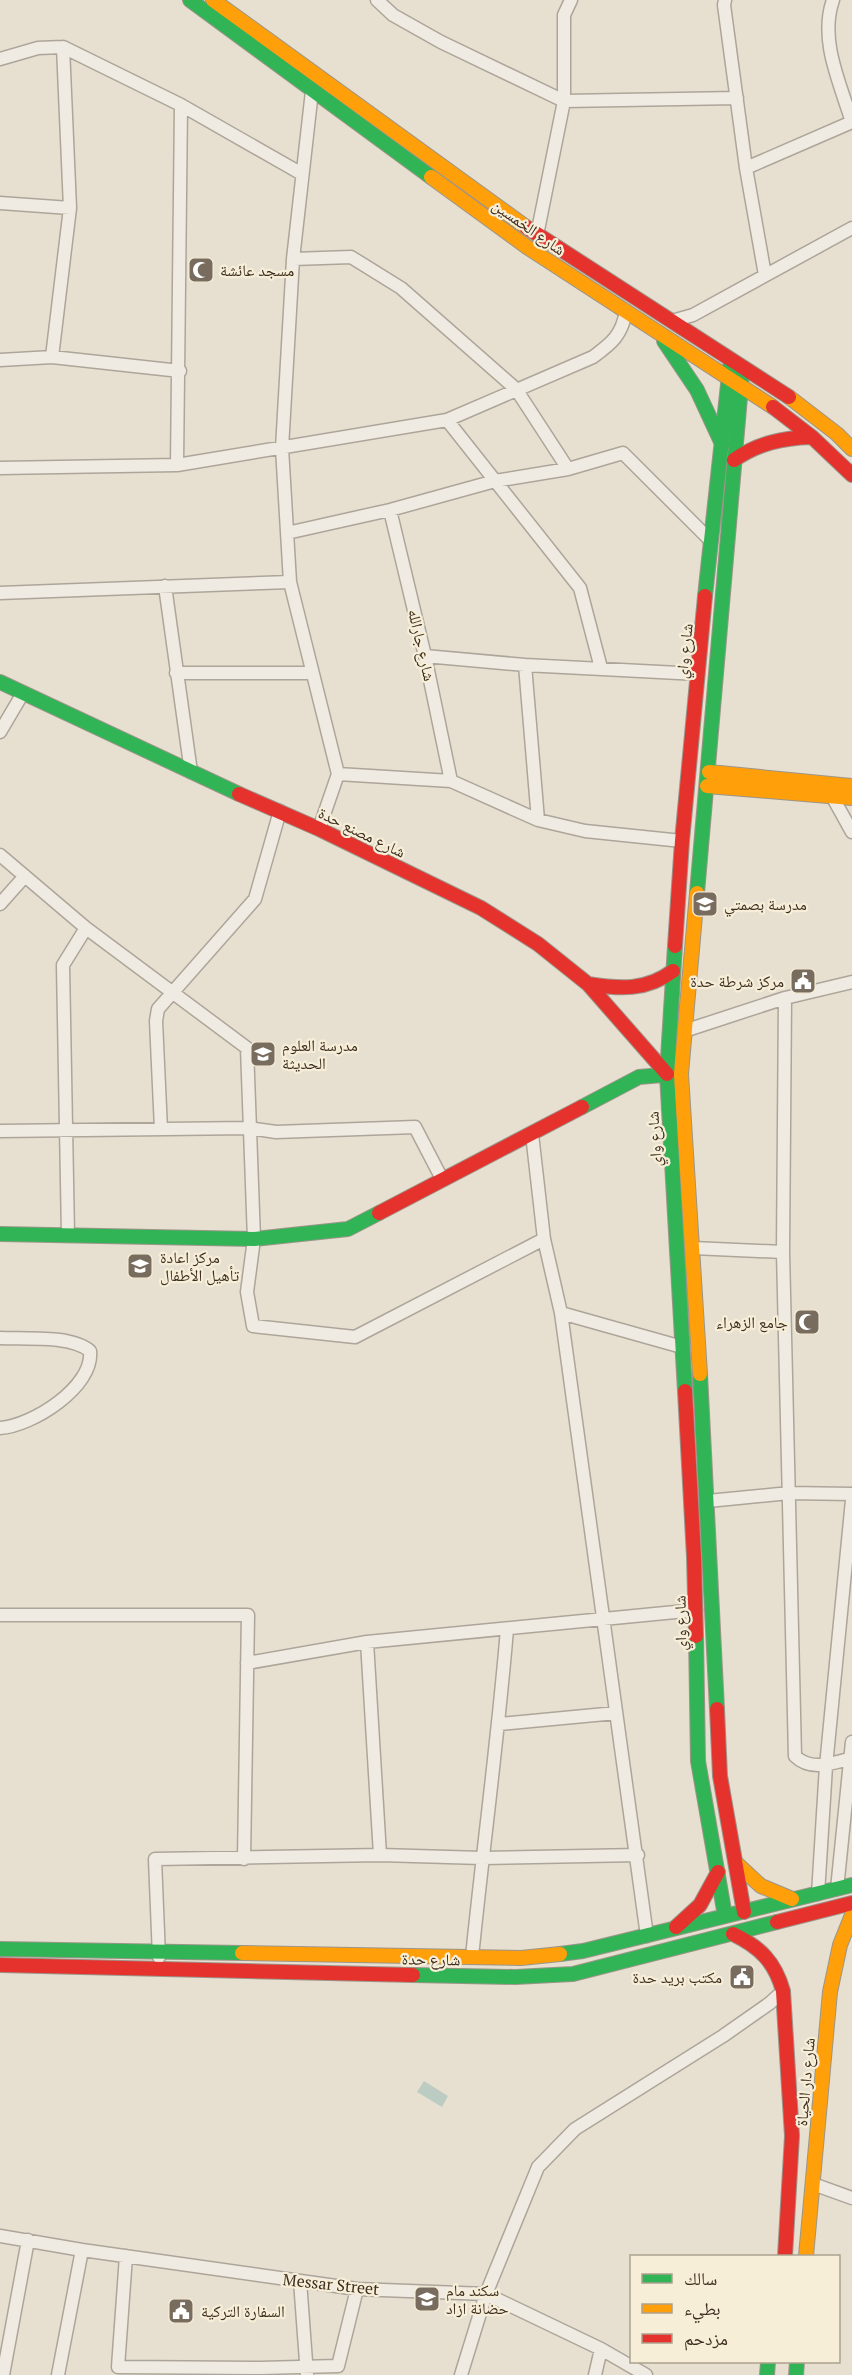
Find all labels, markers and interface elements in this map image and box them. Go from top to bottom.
street label: شارع الخمسين [488,194,570,260]
mosque icon: مسجد عائشة [186,255,216,285]
place label: مسجد عائشة [220,259,294,281]
street label: شارع جارالله [403,607,441,683]
street label: شارع واي [670,622,700,680]
street label: شارع مصنع حدة [315,801,409,863]
school or university icon: مدرسة بصمتي [690,889,720,919]
place label: مدرسة بصمتي [724,893,807,917]
public building icon: مركز شرطة حدة [788,966,818,996]
place label: مركز شرطة حدة [690,970,784,992]
place label: مدرسة العلوم الحديثة [282,1034,358,1074]
school or university icon: مدرسة العلوم الحديثة [248,1039,278,1069]
street label: شارع واي [642,1111,668,1167]
place label: مركز اعادة تأهيل الأطفال [160,1246,239,1286]
school or university icon: مركز اعادة تأهيل الأطفال [125,1251,155,1281]
mosque icon: جامع الزهراء [792,1307,822,1337]
place label: جامع الزهراء [716,1311,788,1333]
street label: شارع واي [669,1595,694,1651]
street label: شارع حدة [402,1947,460,1971]
public building icon: مكتب بريد حدة [727,1962,757,1992]
place label: مكتب بريد حدة [633,1966,722,1988]
street label: شارع دار الحياة [790,2037,820,2127]
legend [630,2255,840,2363]
text: سالك [684,2266,717,2290]
street label: Messar Street [282,2268,380,2300]
place label: سكند مام حضانة ازاد [446,2279,509,2319]
school or university icon: سكند مام حضانة ازاد [412,2284,442,2314]
public building icon: السفارة التركية [166,2296,196,2326]
text: بطيء [684,2296,721,2324]
place label: السفارة التركية [201,2300,285,2322]
text: مزدحم [684,2326,728,2351]

